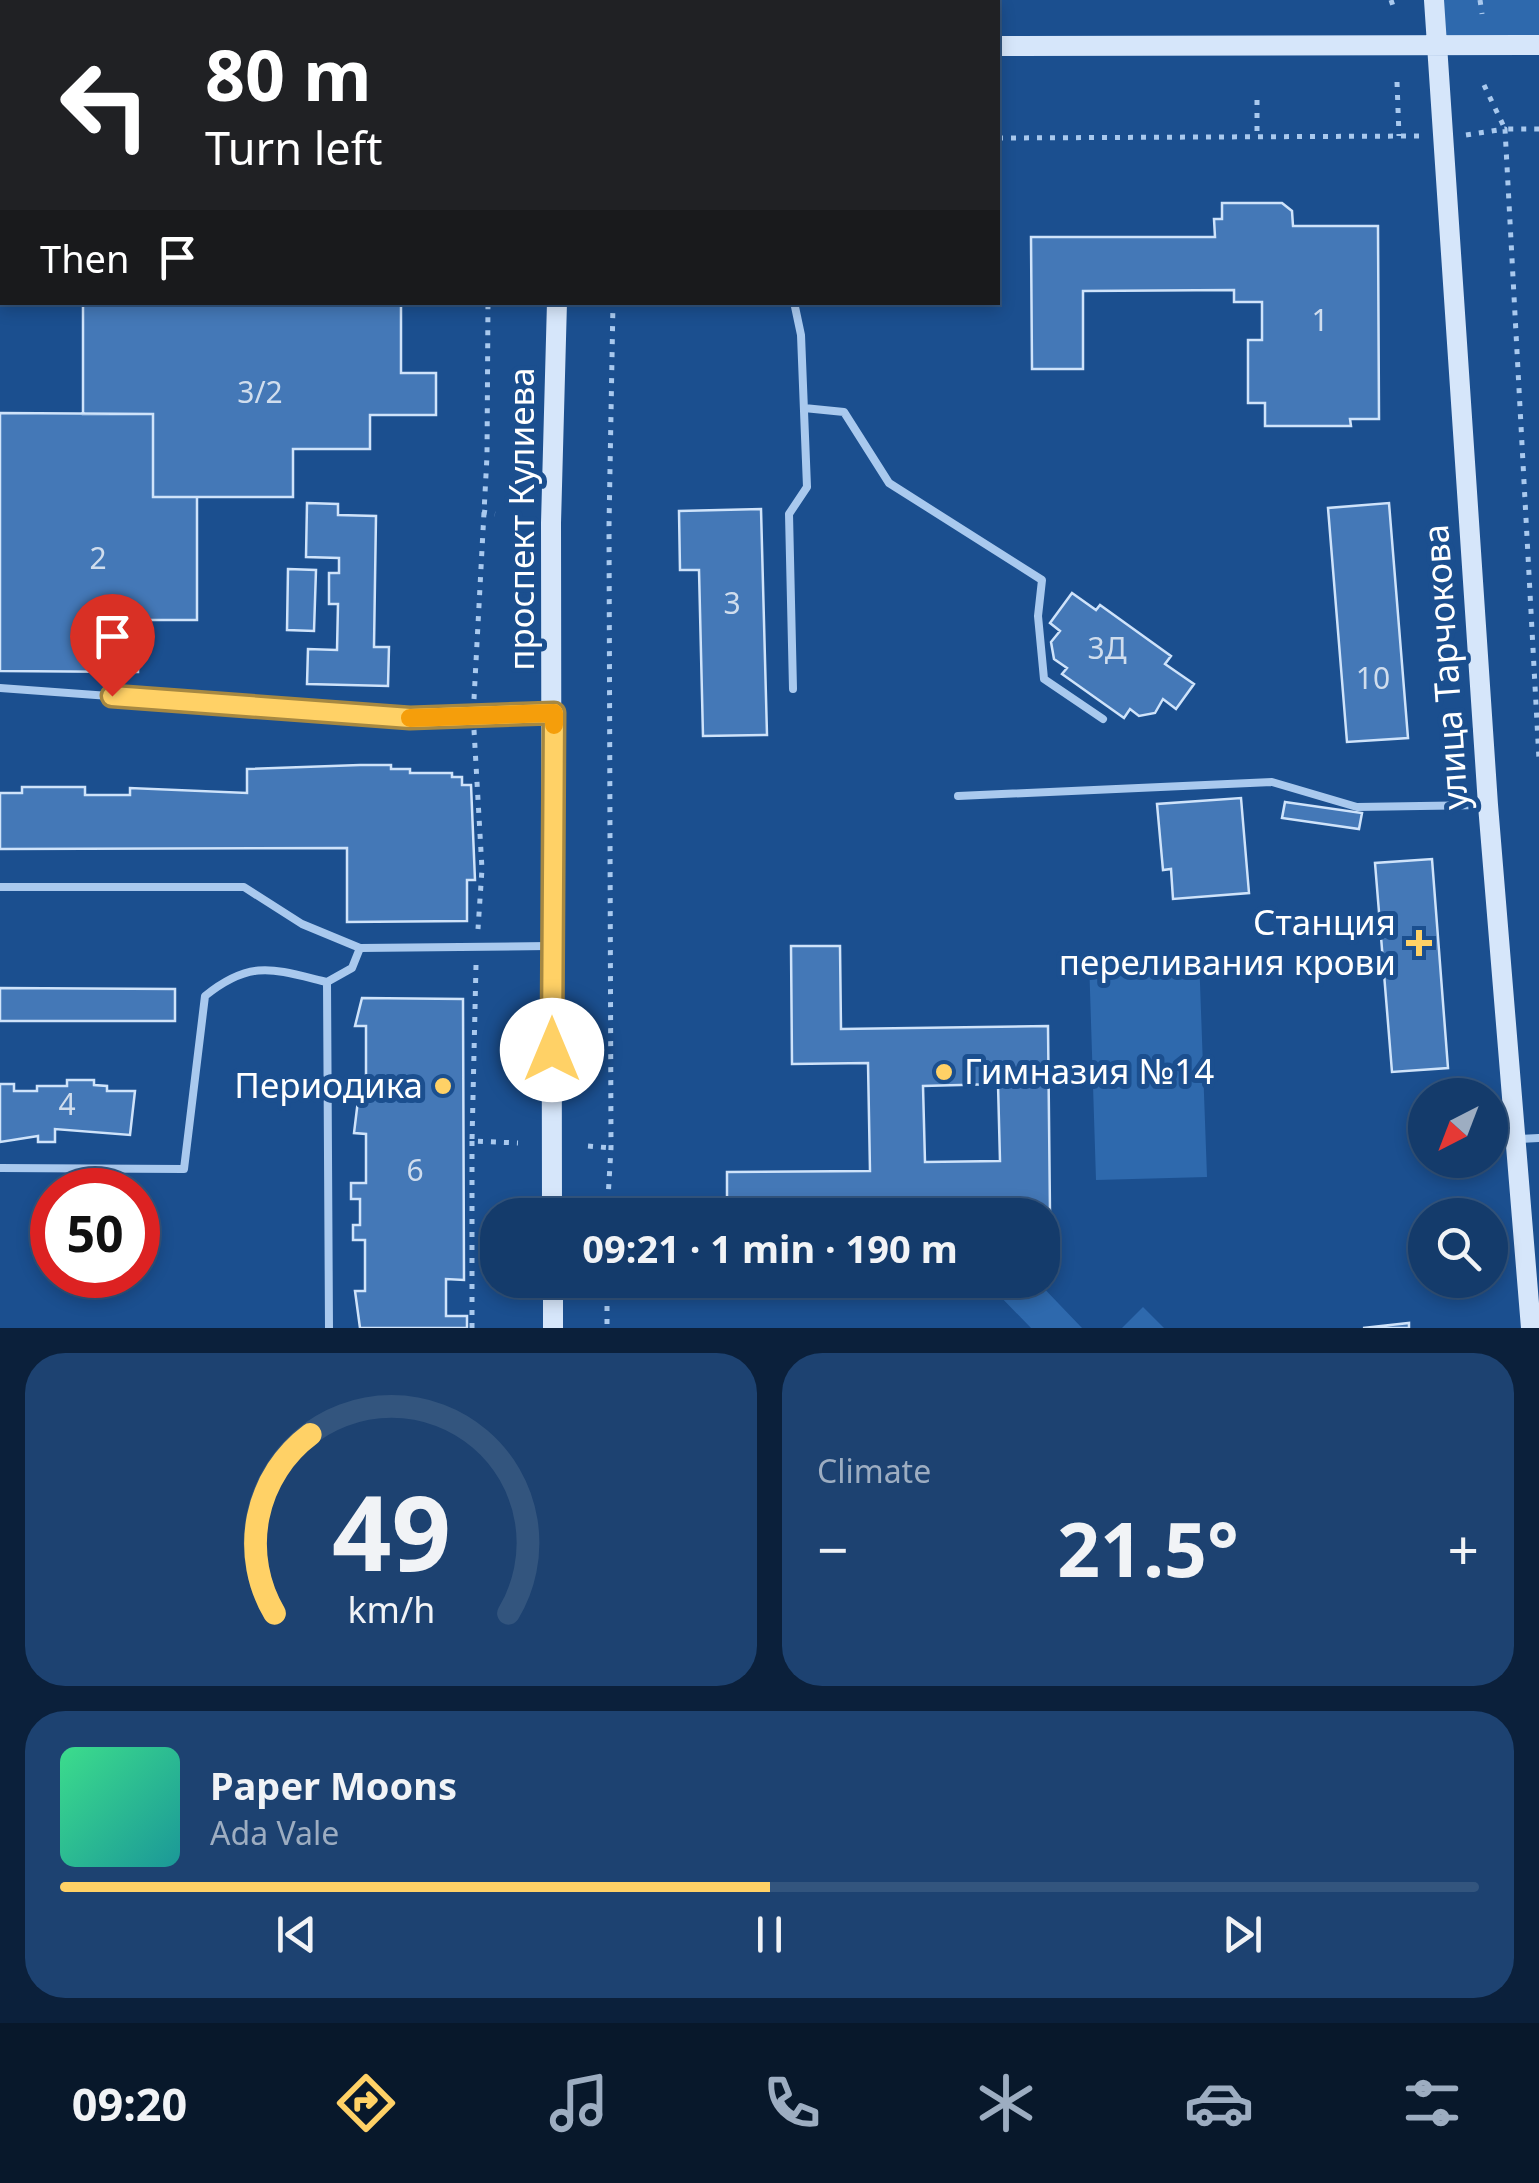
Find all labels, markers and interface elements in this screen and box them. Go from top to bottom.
text: 80 m [205,26,372,122]
icon: left [40,40,170,170]
text: Turn left [205,117,382,178]
icon: arrive [150,230,205,285]
text: Then [40,232,130,284]
house number: 1 [1311,299,1329,340]
street label: проспект Кулиева [497,367,544,671]
house number: 3/2 [237,371,283,412]
street label: улица Тарчокова [1411,523,1478,811]
house number: 2 [89,537,107,578]
house number: 3 [723,582,741,623]
pin [70,594,155,697]
icon: arrive [85,609,140,664]
house number: 3Д [1087,627,1127,668]
house number: 10 [1356,657,1390,698]
place label: Станция переливания крови [1059,898,1396,985]
marker: Станция переливания крови [1406,930,1432,956]
position arrow [500,998,604,1102]
place label: Гимназия №14 [964,1047,1214,1094]
place label: Периодика [234,1061,423,1108]
marker: Гимназия №14 [933,1061,955,1083]
marker: Периодика [432,1075,454,1097]
north arrow [1408,1078,1508,1178]
map controls [1408,1078,1508,1298]
house number: 4 [58,1083,76,1124]
house number: 6 [406,1149,424,1190]
speed limit sign: 50 [30,1168,160,1298]
button: search [1408,1198,1508,1298]
text: 09:21 · 1 min · 190 m [582,1222,958,1274]
text: Climate [817,1449,931,1492]
text: 49 [332,1460,450,1601]
text: 21.5° [1057,1497,1239,1599]
text: − [817,1511,848,1586]
text: + [1448,1511,1479,1586]
text: km/h [347,1585,435,1633]
text: Paper Moons [210,1759,457,1811]
text: Ada Vale [210,1811,339,1854]
icon: previous [269,1907,324,1962]
icon: pause [742,1907,797,1962]
icon: next [1215,1907,1270,1962]
icon: directions [331,2068,401,2138]
icon: music [544,2068,614,2138]
icon: phone [757,2068,827,2138]
icon: climate [971,2068,1041,2138]
icon: car [1184,2068,1254,2138]
icon: filters [1397,2068,1467,2138]
text: 09:20 [72,2073,187,2134]

